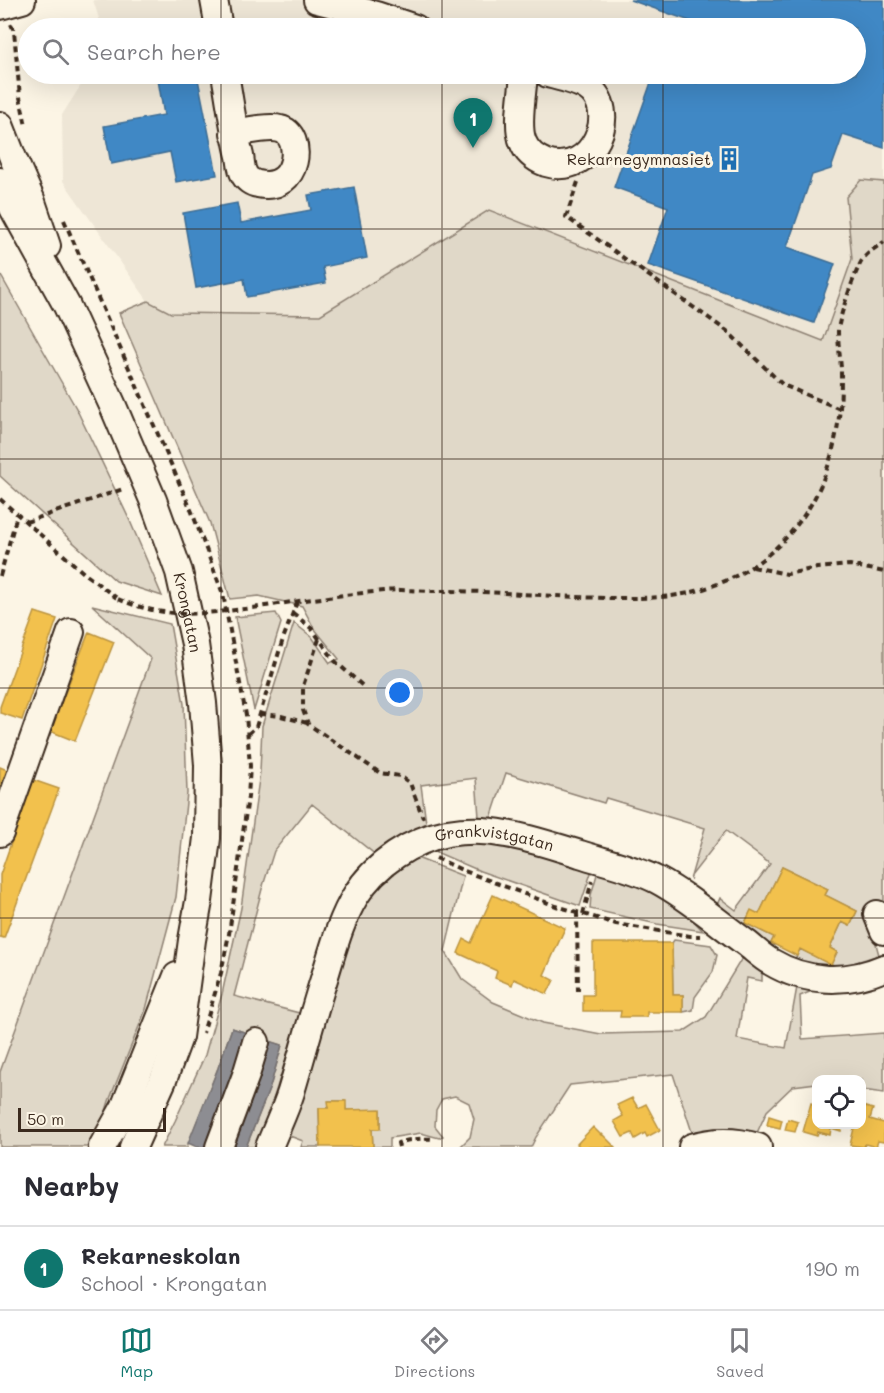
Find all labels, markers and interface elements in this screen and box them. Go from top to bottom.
search box [18,18,866,84]
icon: search [39,35,72,68]
text: Search here [87,37,221,66]
pin: 1 [454,98,492,148]
building icon: Rekarnegymnasiet [716,146,742,172]
place label: Rekarnegymnasiet [567,148,711,169]
street label: Krongatan [169,570,207,654]
your location [385,678,414,707]
street label: Grankvistgatan [432,820,557,855]
map controls [812,1075,866,1129]
button: locate [812,1075,866,1129]
scale bar [18,1105,166,1132]
text: 50 m [27,1108,64,1129]
text: Nearby [24,1169,119,1203]
text: Rekarneskolan [81,1241,240,1270]
text: 1 [39,1255,48,1281]
text: 190 m [805,1255,860,1281]
text: School · Krongatan [81,1270,267,1296]
tab: Map [120,1324,153,1381]
tab: Directions [394,1324,475,1381]
tab: Saved [716,1324,764,1381]

